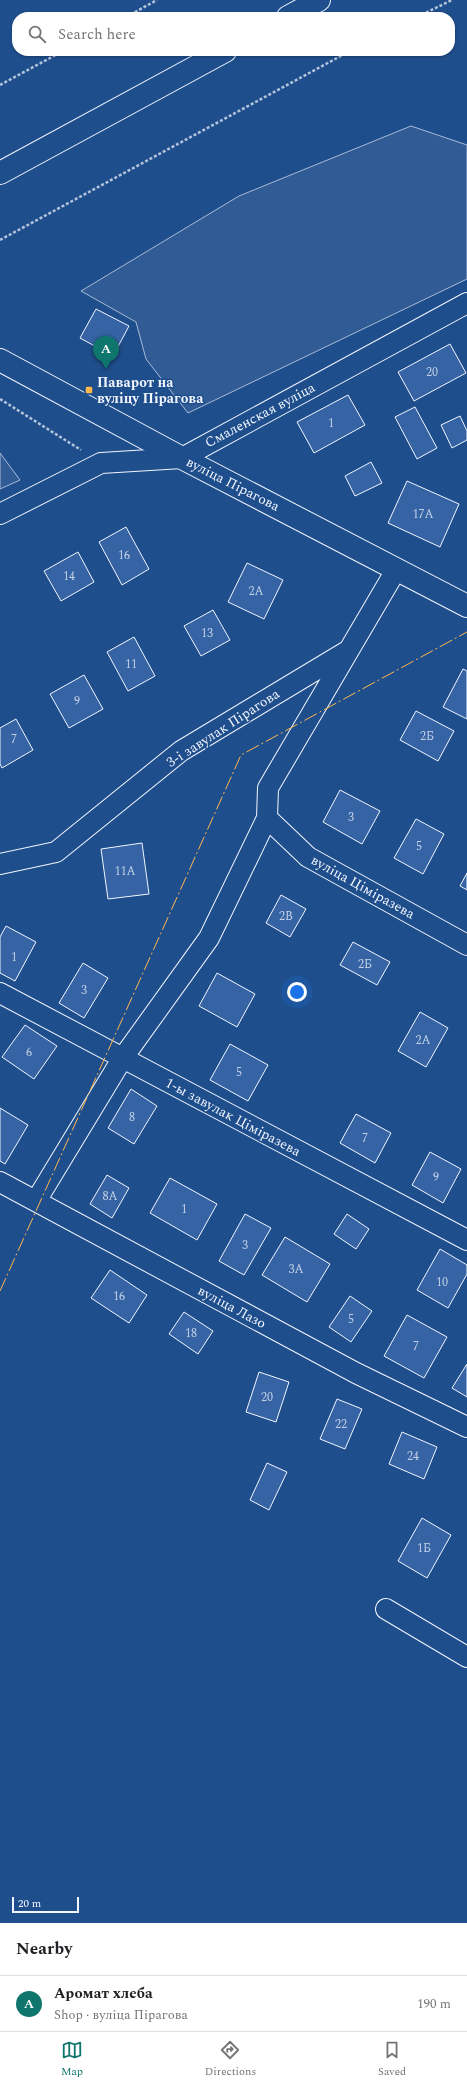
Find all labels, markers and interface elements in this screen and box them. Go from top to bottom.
search box [12,12,455,56]
icon: search [26,23,48,45]
text: Search here [58,23,136,46]
pin: A [93,336,119,369]
house number: 20 [426,363,438,382]
place label: Паварот на вуліцу Пірагова [97,372,204,409]
street label: Смаленская вуліца [201,377,319,453]
marker: Паварот на вуліцу Пірагова [84,385,94,395]
house number: 1 [328,414,334,433]
street label: вуліца Пірагова [182,451,284,517]
house number: 17А [412,505,434,524]
house number: 16 [118,546,130,565]
house number: 14 [63,567,75,586]
house number: 2А [248,582,264,601]
house number: 13 [201,624,213,643]
house number: 11 [125,655,137,674]
street label: 3-і завулак Пірагова [162,683,284,773]
house number: 9 [74,692,80,711]
house number: 2Б [420,727,434,746]
house number: 7 [11,730,17,749]
house number: 3 [348,808,354,827]
house number: 5 [416,837,422,856]
street label: вуліца Ціміразева [307,850,419,924]
house number: 11А [114,862,136,881]
house number: 2В [279,907,293,926]
house number: 1 [11,948,17,967]
house number: 2Б [358,955,372,974]
house number: 3 [81,981,87,1000]
your location [287,982,307,1002]
house number: 2А [415,1031,431,1050]
house number: 6 [26,1043,32,1062]
house number: 5 [236,1063,242,1082]
street label: 1-ы завулак Ціміразева [161,1072,305,1162]
house number: 8 [129,1108,135,1127]
house number: 7 [362,1129,368,1148]
house number: 9 [433,1168,439,1187]
house number: 8А [102,1187,118,1206]
house number: 1 [181,1200,187,1219]
house number: 3 [242,1236,248,1255]
house number: 3А [288,1260,304,1279]
house number: 10 [436,1273,448,1292]
street label: вуліца Лазо [194,1280,270,1334]
house number: 16 [113,1287,125,1306]
house number: 5 [348,1310,354,1329]
house number: 18 [185,1324,197,1343]
house number: 7 [413,1337,419,1356]
house number: 20 [261,1388,273,1407]
house number: 22 [335,1415,347,1434]
house number: 24 [407,1447,419,1466]
house number: 1Б [417,1539,431,1558]
scale bar [12,1895,79,1914]
text: 20 m [18,1895,41,1912]
text: Nearby [16,1936,72,1962]
text: Аромат хлеба [54,1982,153,2005]
text: A [24,1994,34,2014]
text: 190 m [417,1994,451,2014]
text: Shop · вуліца Пірагова [54,2005,188,2025]
tab: Map [61,2039,83,2080]
tab: Directions [205,2039,256,2080]
tab: Saved [378,2039,406,2080]

